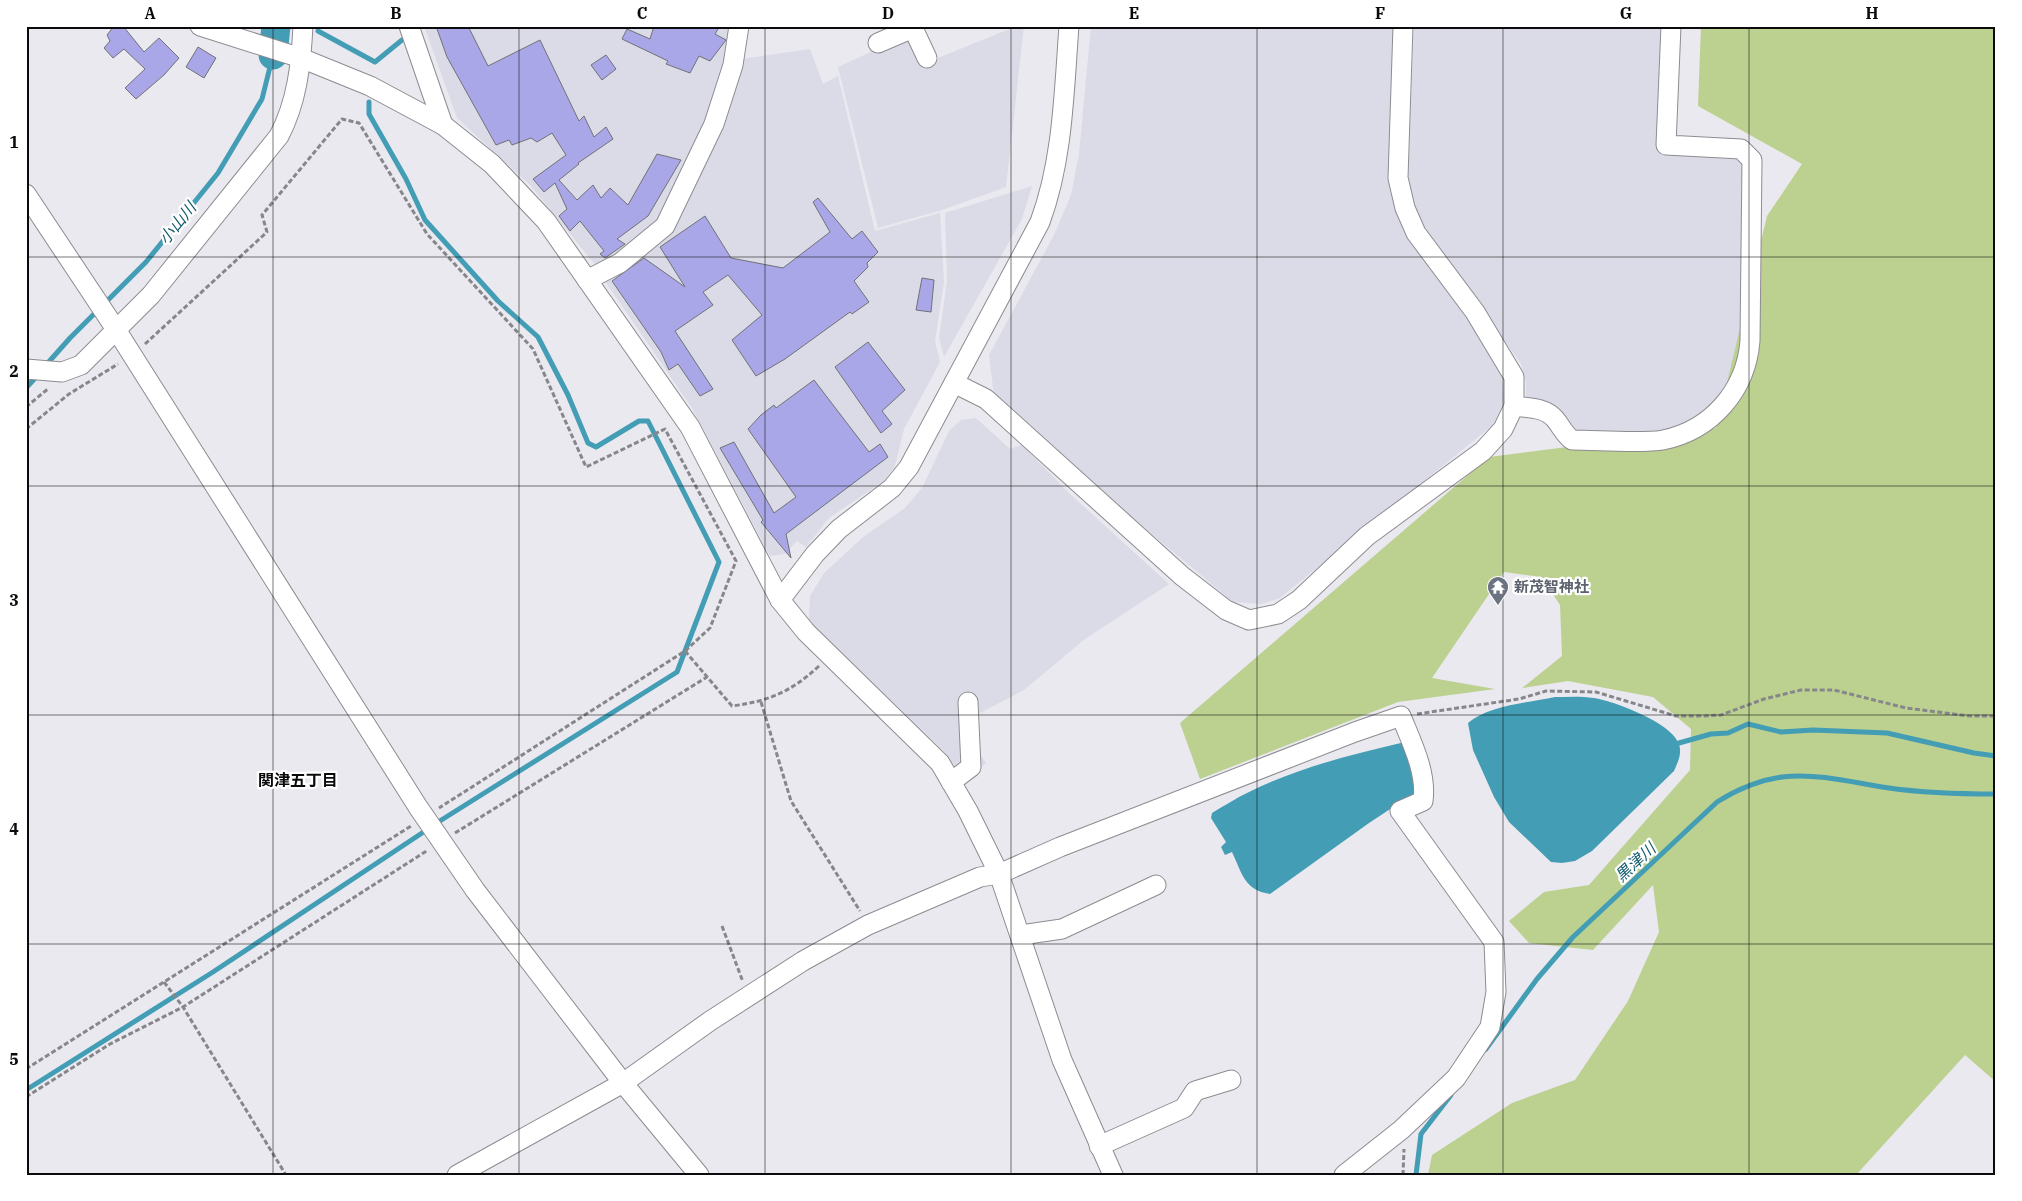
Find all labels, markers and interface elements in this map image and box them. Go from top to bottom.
text: A [144,3,156,23]
text: B [390,3,402,23]
text: C [637,3,647,23]
text: D [882,3,894,23]
text: E [1129,3,1139,23]
text: F [1375,3,1385,23]
text: G [1620,3,1632,23]
text: H [1866,3,1879,23]
text: 1 [9,132,19,152]
water label: 小山川 [154,197,201,248]
text: 2 [9,361,19,381]
temple icon: 新茂智神社 [1486,575,1510,606]
place label: 新茂智神社 [1514,577,1589,596]
text: 3 [9,590,19,610]
district label: 関津五丁目 [258,770,338,790]
text: 4 [9,819,19,839]
water label: 黒津川 [1611,837,1661,886]
text: 5 [9,1049,19,1069]

